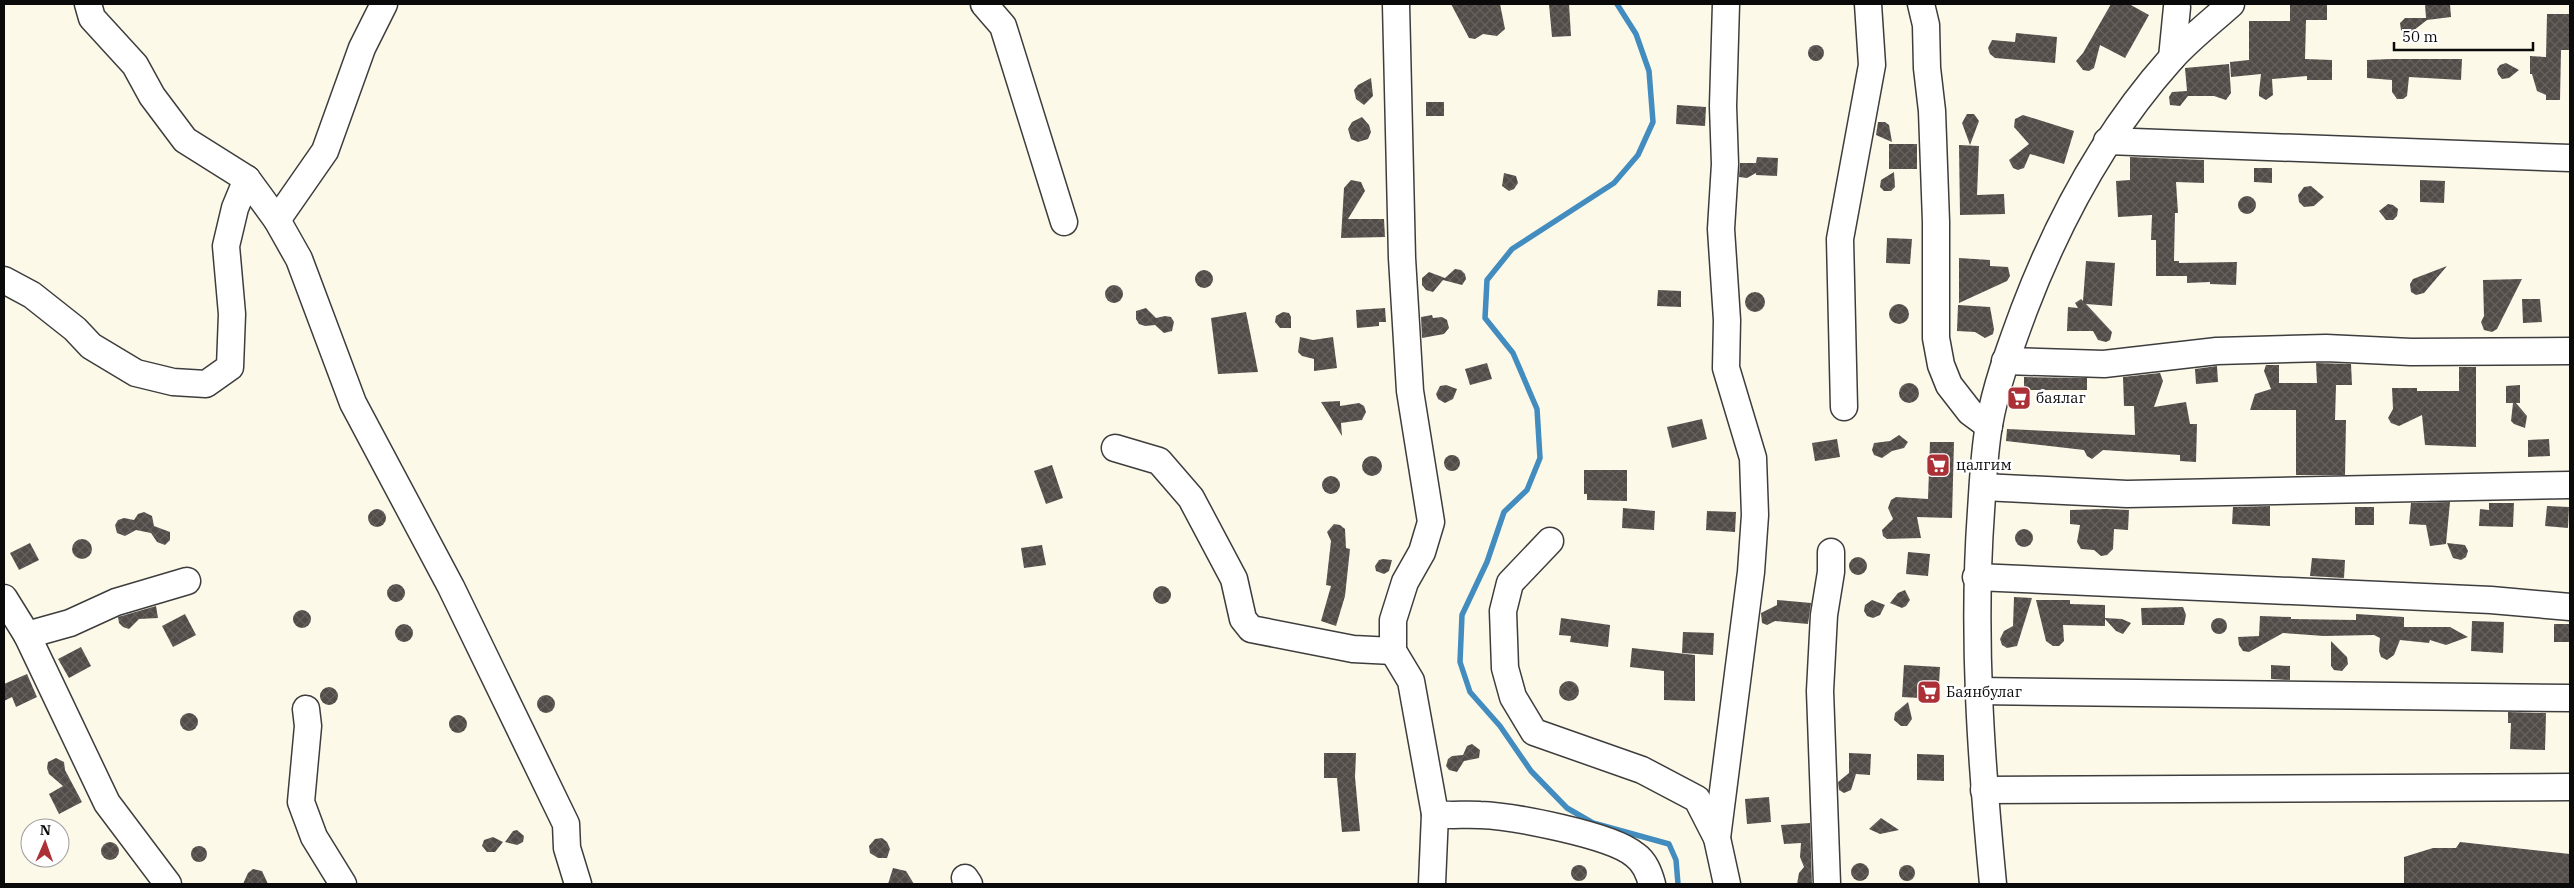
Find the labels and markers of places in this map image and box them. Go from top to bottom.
supermarket icon: баялаг [2006,385,2032,411]
place label: баялаг [2036,388,2086,407]
supermarket icon: цалгим [1925,452,1951,478]
place label: цалгим [1956,455,2012,474]
supermarket icon: Баянбулаг [1916,679,1942,705]
place label: Баянбулаг [1946,682,2022,701]

